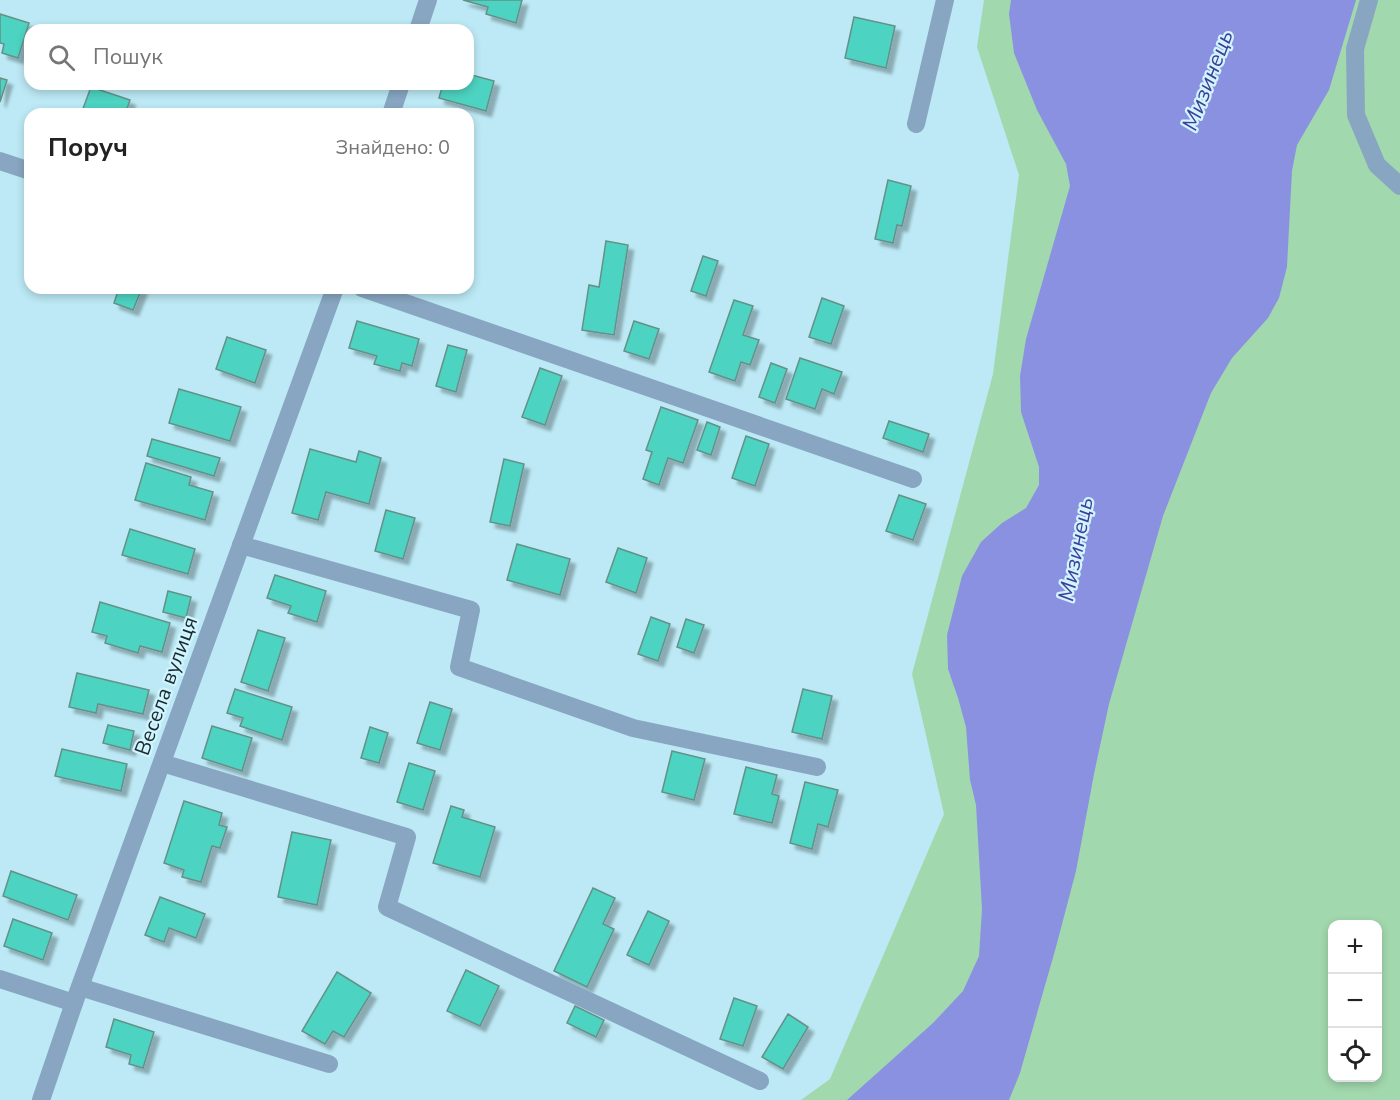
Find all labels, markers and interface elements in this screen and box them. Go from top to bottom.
search box [24,24,474,90]
water label: Мизинець [1175,26,1241,135]
icon: search [45,41,78,74]
text: Пошук [93,42,163,72]
text: Поруч [48,130,128,165]
text: Знайдено: 0 [336,134,450,161]
water label: Мизинець [1051,495,1101,604]
street label: Весела вулиця [128,613,204,759]
map controls [1328,920,1382,1082]
button: + [1328,920,1382,974]
button: − [1328,974,1382,1028]
button: locate [1328,1028,1382,1082]

